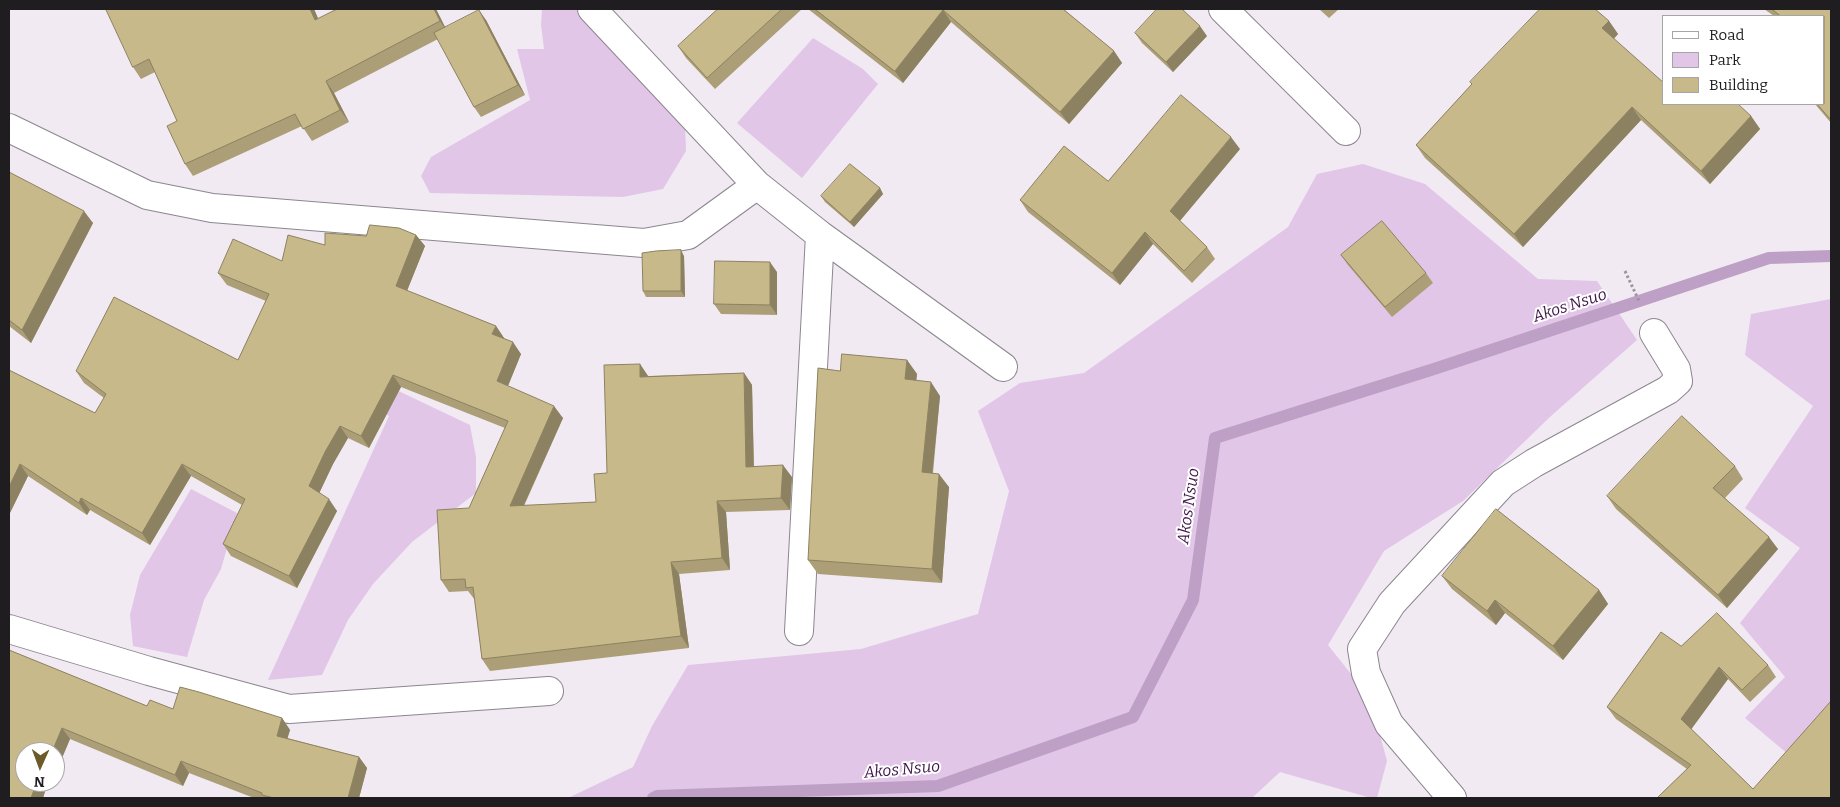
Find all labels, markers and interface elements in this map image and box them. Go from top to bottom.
legend [1662,15,1825,105]
text: Road [1709,26,1744,44]
text: Park [1709,51,1741,69]
text: Building [1709,76,1768,94]
water label: Akos Nsuo [1531,285,1609,327]
water label: Akos Nsuo [1174,467,1204,545]
north arrow [15,742,65,792]
water label: Akos Nsuo [863,757,941,783]
text: N [34,773,45,790]

